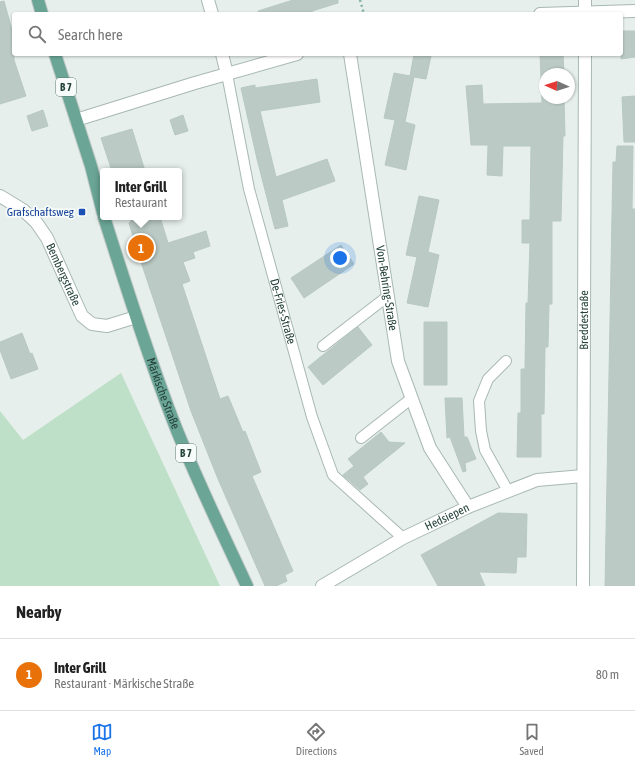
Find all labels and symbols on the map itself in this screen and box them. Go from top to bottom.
north arrow [539,68,575,104]
road number: B 7 [56,78,76,96]
place label: Grafschaftsweg [7,205,75,219]
marker: Grafschaftsweg [77,207,87,217]
pin: 1 [128,233,154,263]
street label: Bembergstraße [43,241,83,308]
street label: Von-Behring-Straße [373,245,400,332]
your location [330,248,350,268]
street label: De-Fries-Straße [267,277,299,346]
street label: Breddestraße [577,290,591,350]
street label: Märkische Straße [144,356,183,431]
road number: B 7 [176,444,196,462]
street label: Hedsiepen [423,500,472,534]

